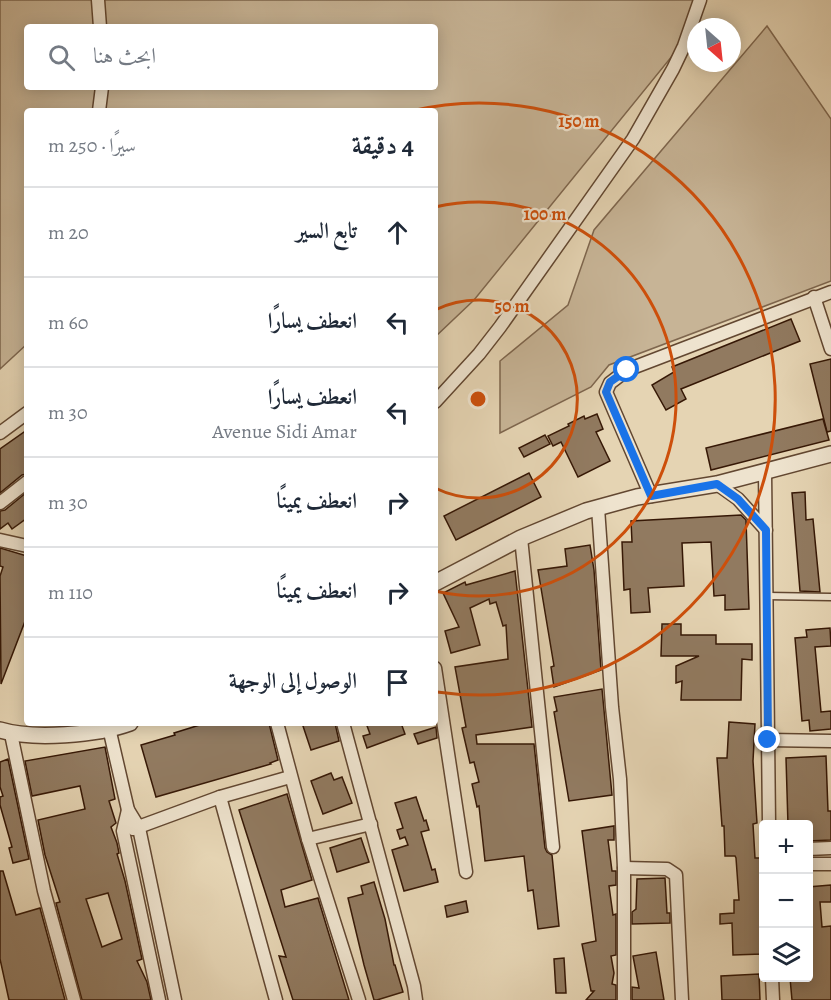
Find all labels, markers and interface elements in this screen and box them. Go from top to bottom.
north arrow [687,18,741,72]
search box [24,24,438,90]
icon: search [45,41,78,74]
text: ابحث هنا [93,41,156,71]
text: 150 m [558,109,600,133]
text: 4 دقيقة [352,128,414,163]
text: سيرًا · 250 m [48,132,136,159]
text: 100 m [524,202,566,226]
text: تابع السير [296,216,357,246]
icon: ahead [381,216,414,249]
text: 20 m [48,219,89,246]
text: 50 m [495,294,529,318]
text: انعطف يسارًا [268,306,357,336]
icon: left [381,306,414,339]
text: 60 m [48,309,89,336]
route start [613,356,639,382]
text: انعطف يسارًا [268,382,357,412]
centre of rings [468,389,488,409]
icon: left [381,396,414,429]
text: 30 m [48,399,88,426]
text: Avenue Sidi Amar [212,418,357,445]
text: انعطف يمينًا [277,486,357,516]
icon: right [381,486,414,519]
text: 30 m [48,489,88,516]
text: انعطف يمينًا [277,576,357,606]
icon: right [381,576,414,609]
text: 110 m [48,579,93,606]
text: الوصول إلى الوجهة [229,666,357,696]
icon: arrive [381,666,414,699]
route end [754,726,780,752]
map controls [759,820,813,982]
button: + [759,820,813,874]
button: − [759,874,813,928]
button: layers [759,928,813,982]

